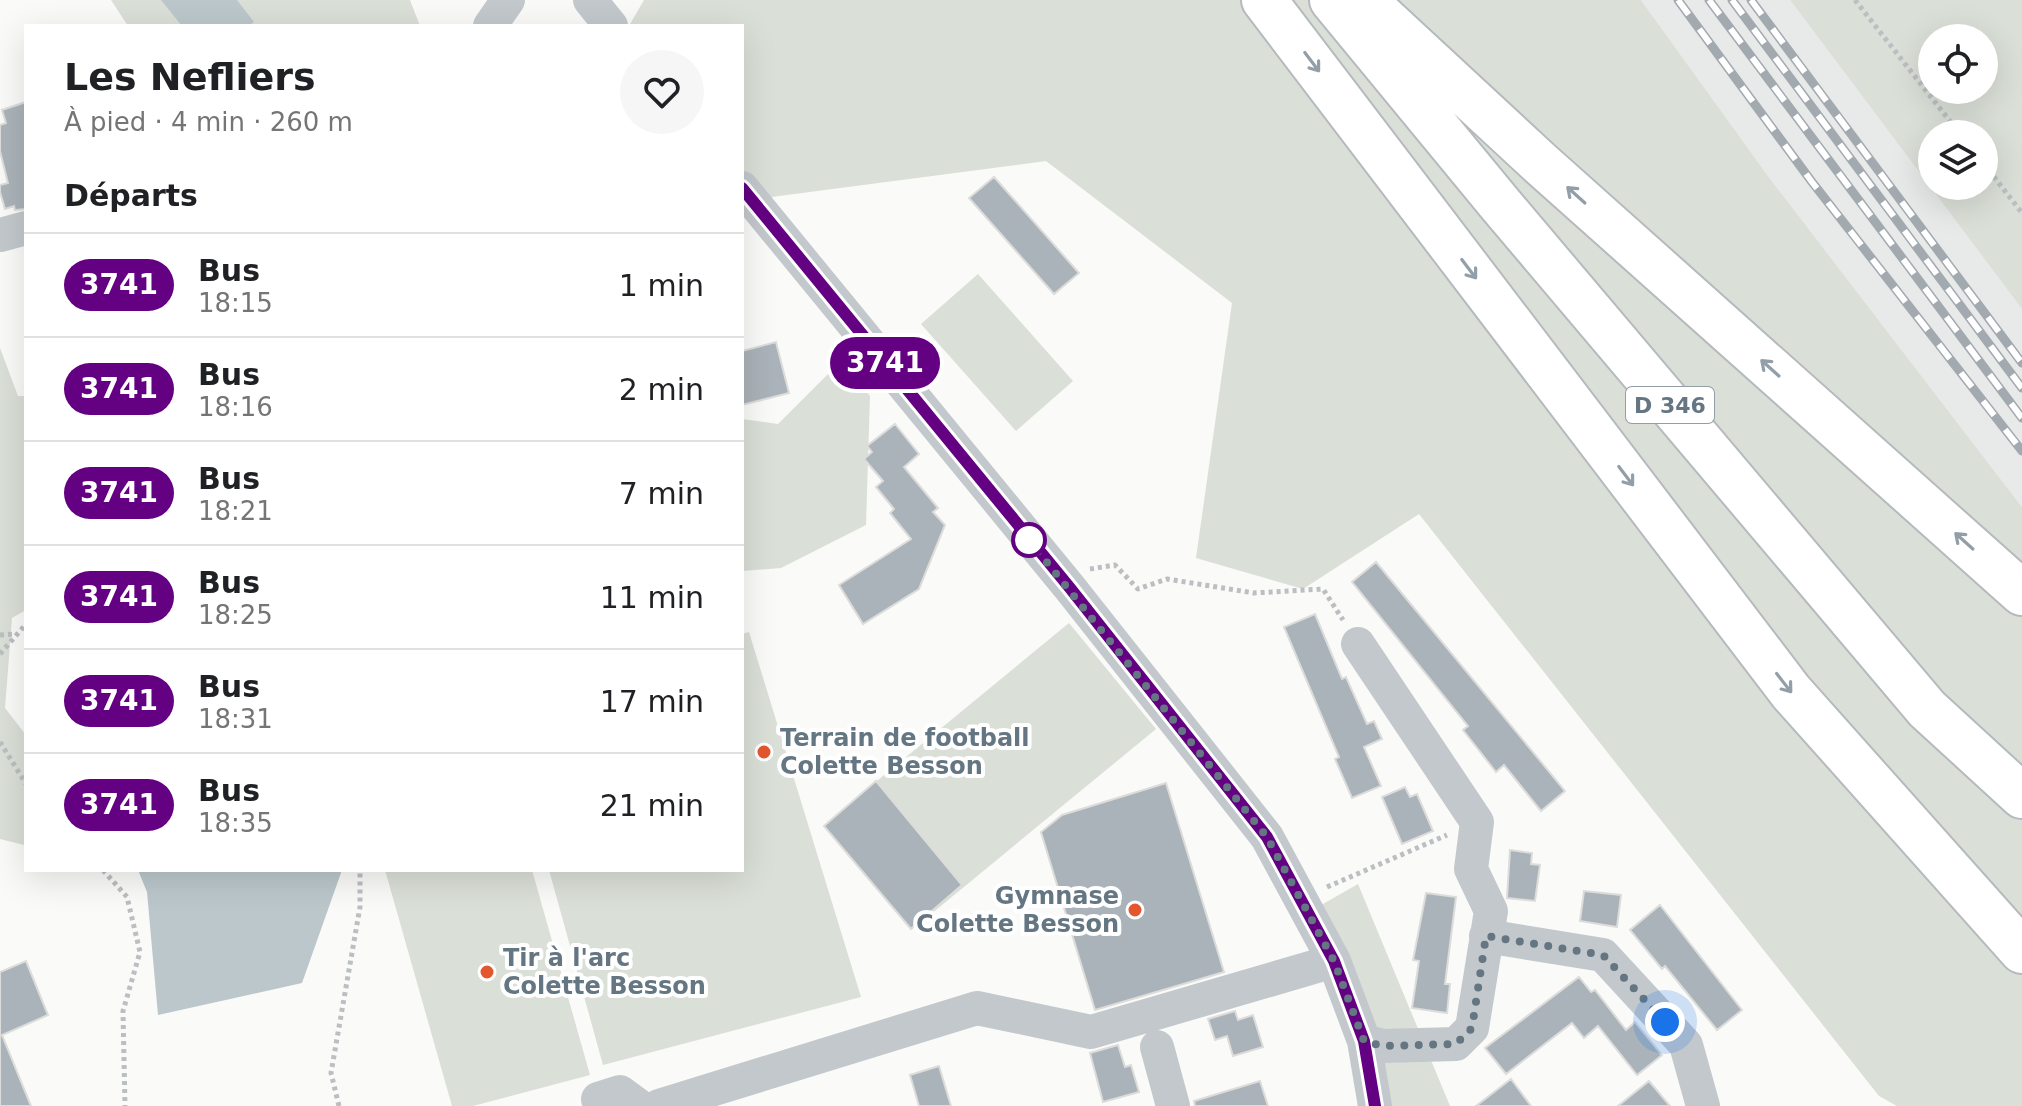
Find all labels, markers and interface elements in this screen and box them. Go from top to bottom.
map controls [1918,24,1998,200]
button: locate [1918,24,1998,104]
button: heart [620,50,704,134]
one-way arrow [1303,51,1320,72]
text: Les Nefliers [64,55,316,99]
text: À pied · 4 min · 260 m [64,107,353,137]
button: layers [1918,120,1998,200]
text: Départs [64,178,198,213]
one-way arrow [1566,185,1586,204]
text: Bus [198,253,260,288]
one-way arrow [1460,258,1477,279]
text: 3741 [80,268,158,301]
text: 1 min [619,268,704,303]
text: 18:15 [198,288,273,318]
line badge: 3741 [829,337,941,389]
text: 3741 [846,346,924,379]
text: Bus [198,357,260,392]
one-way arrow [1760,359,1780,377]
text: 3741 [80,372,158,405]
text: 2 min [619,372,704,407]
road number: D 346 [1626,387,1714,423]
text: 18:16 [198,392,273,422]
text: Bus [198,461,260,496]
one-way arrow [1618,465,1635,486]
text: 3741 [80,476,158,509]
text: 7 min [619,476,704,511]
text: 18:21 [198,496,273,526]
unlabelled marker [1012,523,1046,557]
one-way arrow [1954,532,1974,550]
text: Bus [198,565,260,600]
text: 3741 [80,580,158,613]
text: 11 min [600,580,704,615]
text: 18:25 [198,600,273,630]
text: Bus [198,669,260,704]
one-way arrow [1775,672,1793,693]
text: 3741 [80,684,158,717]
text: 17 min [600,684,704,719]
text: 18:31 [198,704,273,734]
place label: Terrain de football Colette Besson [780,724,1030,780]
marker: Terrain de football Colette Besson [755,743,773,761]
text: Bus [198,773,260,808]
text: 3741 [80,788,158,821]
text: 21 min [600,788,704,823]
text: 18:35 [198,808,273,838]
place label: Gymnase Colette Besson [916,882,1119,938]
marker: Gymnase Colette Besson [1126,901,1144,919]
place label: Tir à l'arc Colette Besson [503,944,706,1000]
marker: Tir à l'arc Colette Besson [478,963,496,981]
your location [1645,1002,1685,1042]

